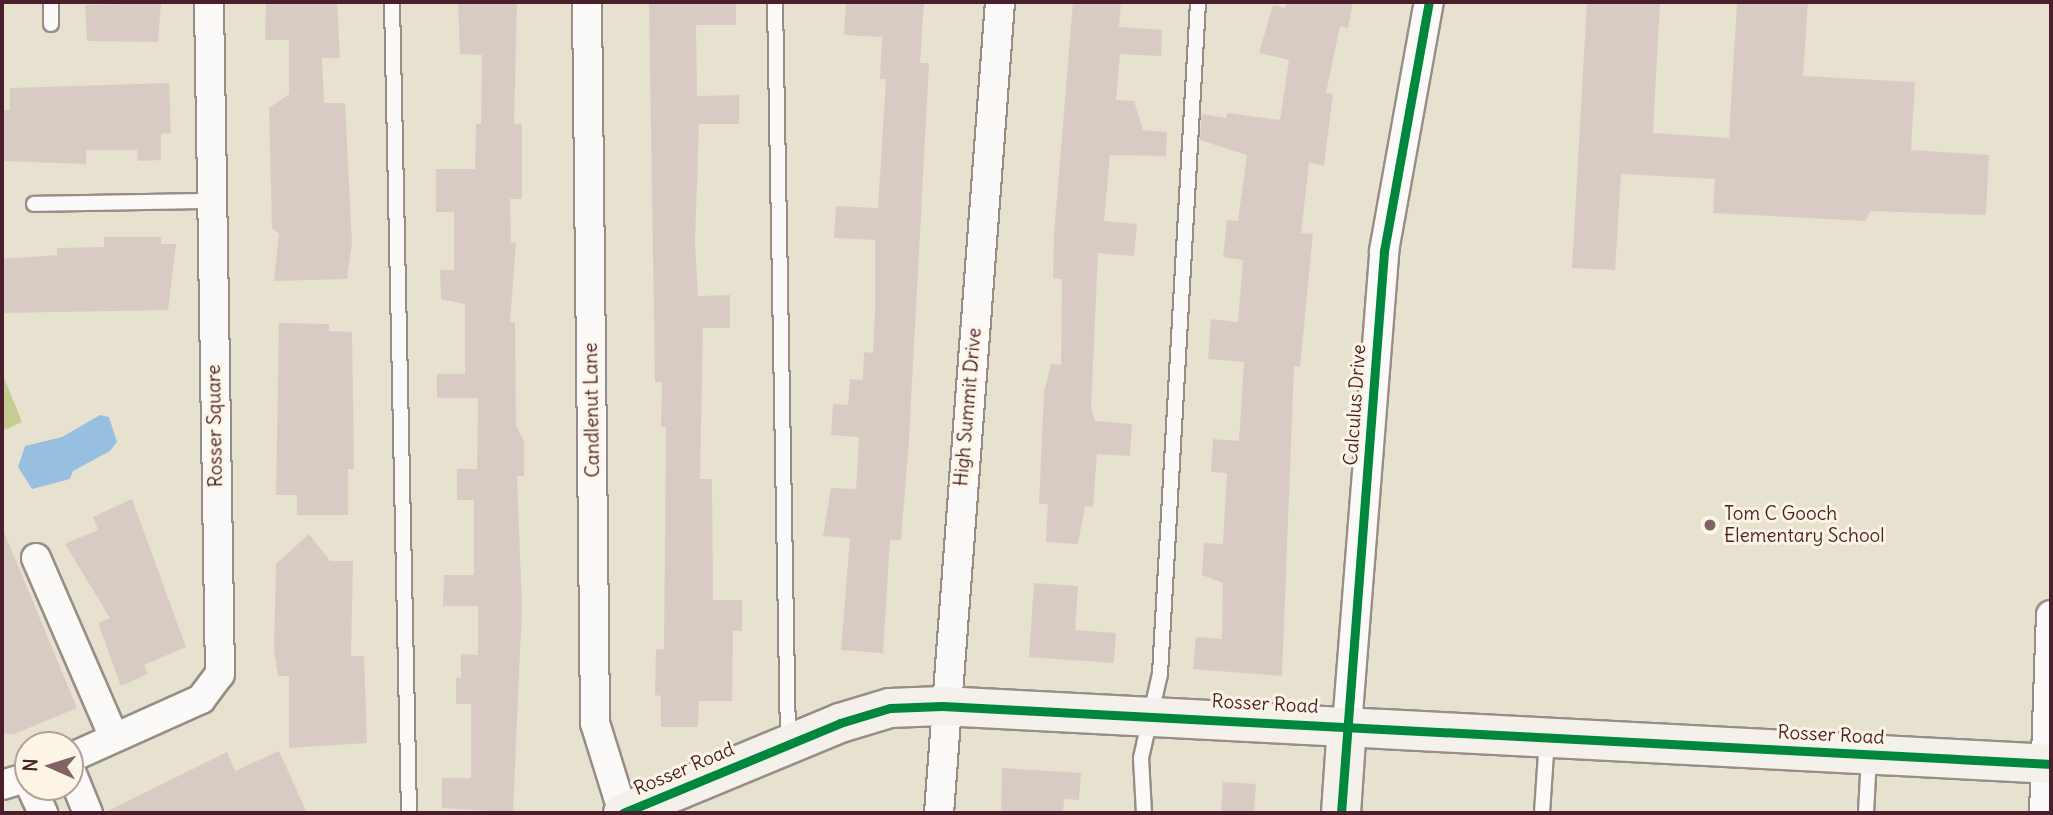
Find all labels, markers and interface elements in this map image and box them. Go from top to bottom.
street label: High Summit Drive [950,327,986,487]
street label: Candlenut Lane [579,342,605,478]
street label: Calculus Drive [1339,344,1371,466]
street label: Rosser Square [203,364,227,488]
place label: Tom C Gooch Elementary School [1724,503,1885,547]
marker: Tom C Gooch Elementary School [1702,517,1718,533]
street label: Rosser Road [1211,690,1319,718]
street label: Rosser Road [1777,721,1885,749]
north arrow [14,731,84,801]
street label: Rosser Road [630,738,738,800]
text: N [18,758,42,772]

